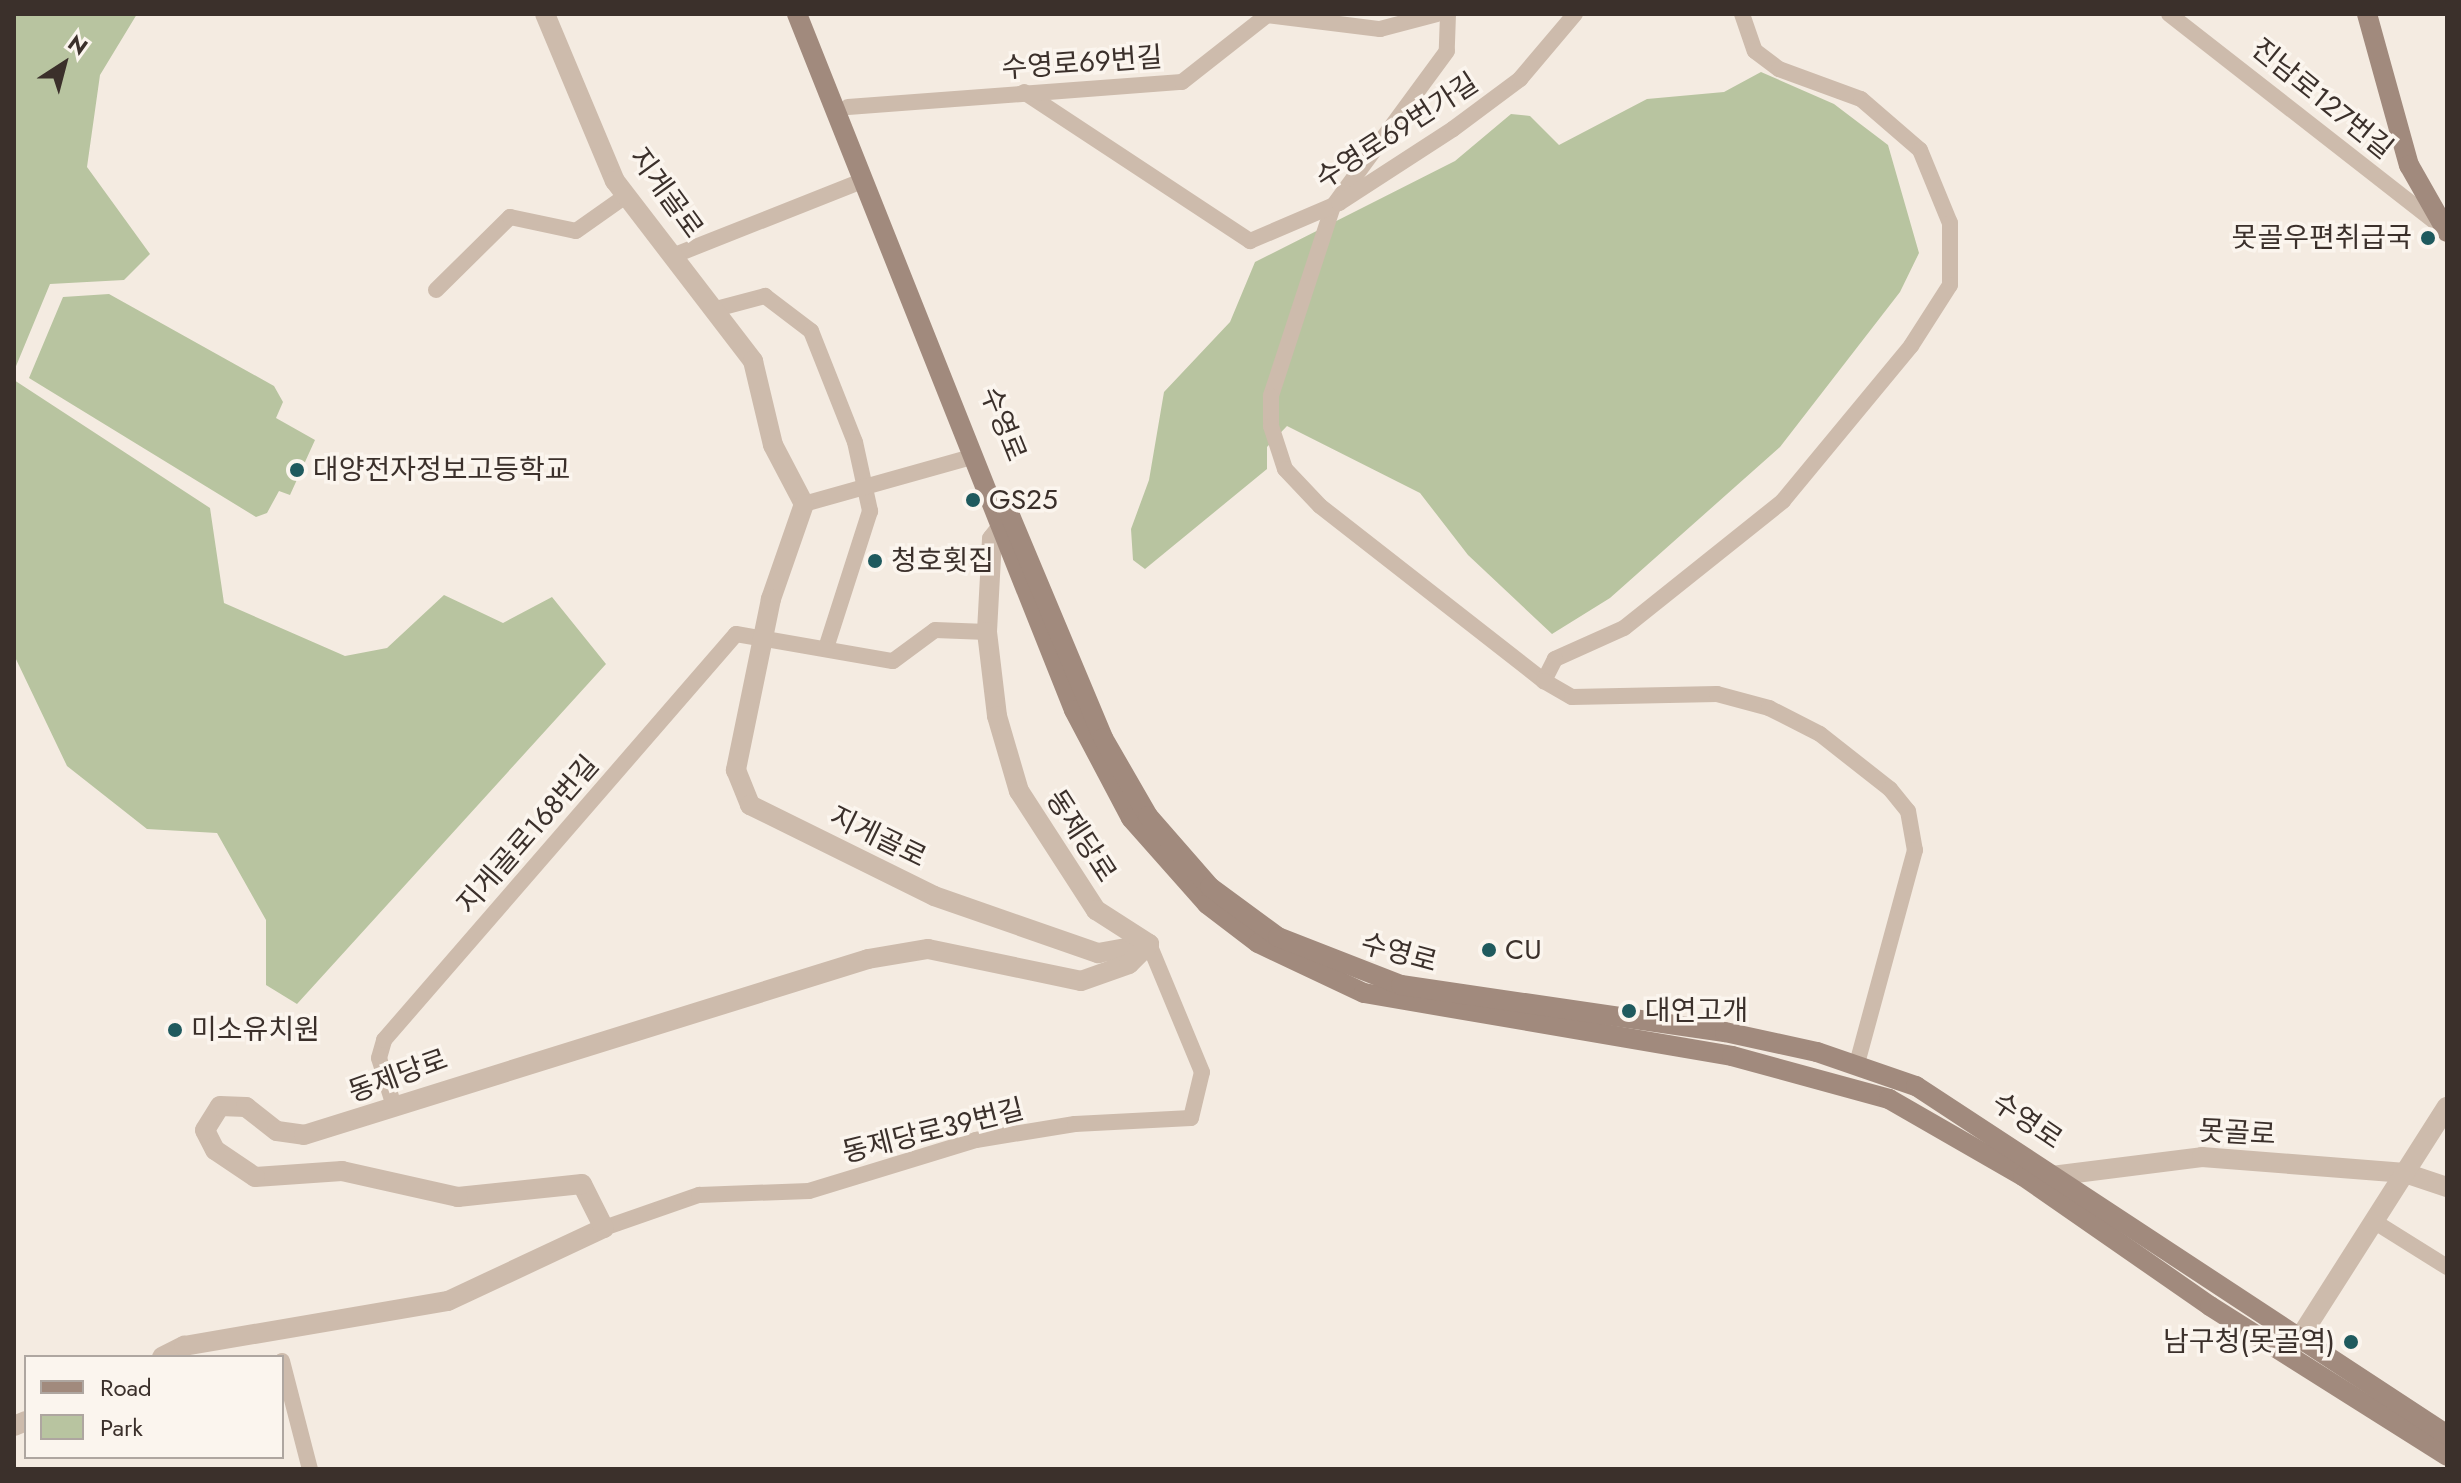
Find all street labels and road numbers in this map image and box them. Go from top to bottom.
street label: 진남로127번길 [2245,32,2399,166]
street label: 수영로69번길 [1000,41,1164,85]
street label: 수영로69번가길 [1310,66,1484,196]
street label: 지게골로 [622,141,710,245]
street label: 수영로 [973,382,1033,466]
street label: 지게골로168번길 [450,749,606,921]
street label: 동제당로 [1039,784,1123,888]
street label: 지게골로 [824,799,932,875]
street label: 수영로 [1357,927,1441,979]
street label: 동제당로 [344,1043,452,1109]
street label: 수영로 [1986,1085,2068,1157]
street label: 동제당로39번길 [839,1092,1027,1170]
street label: 못골로 [2198,1114,2276,1152]

